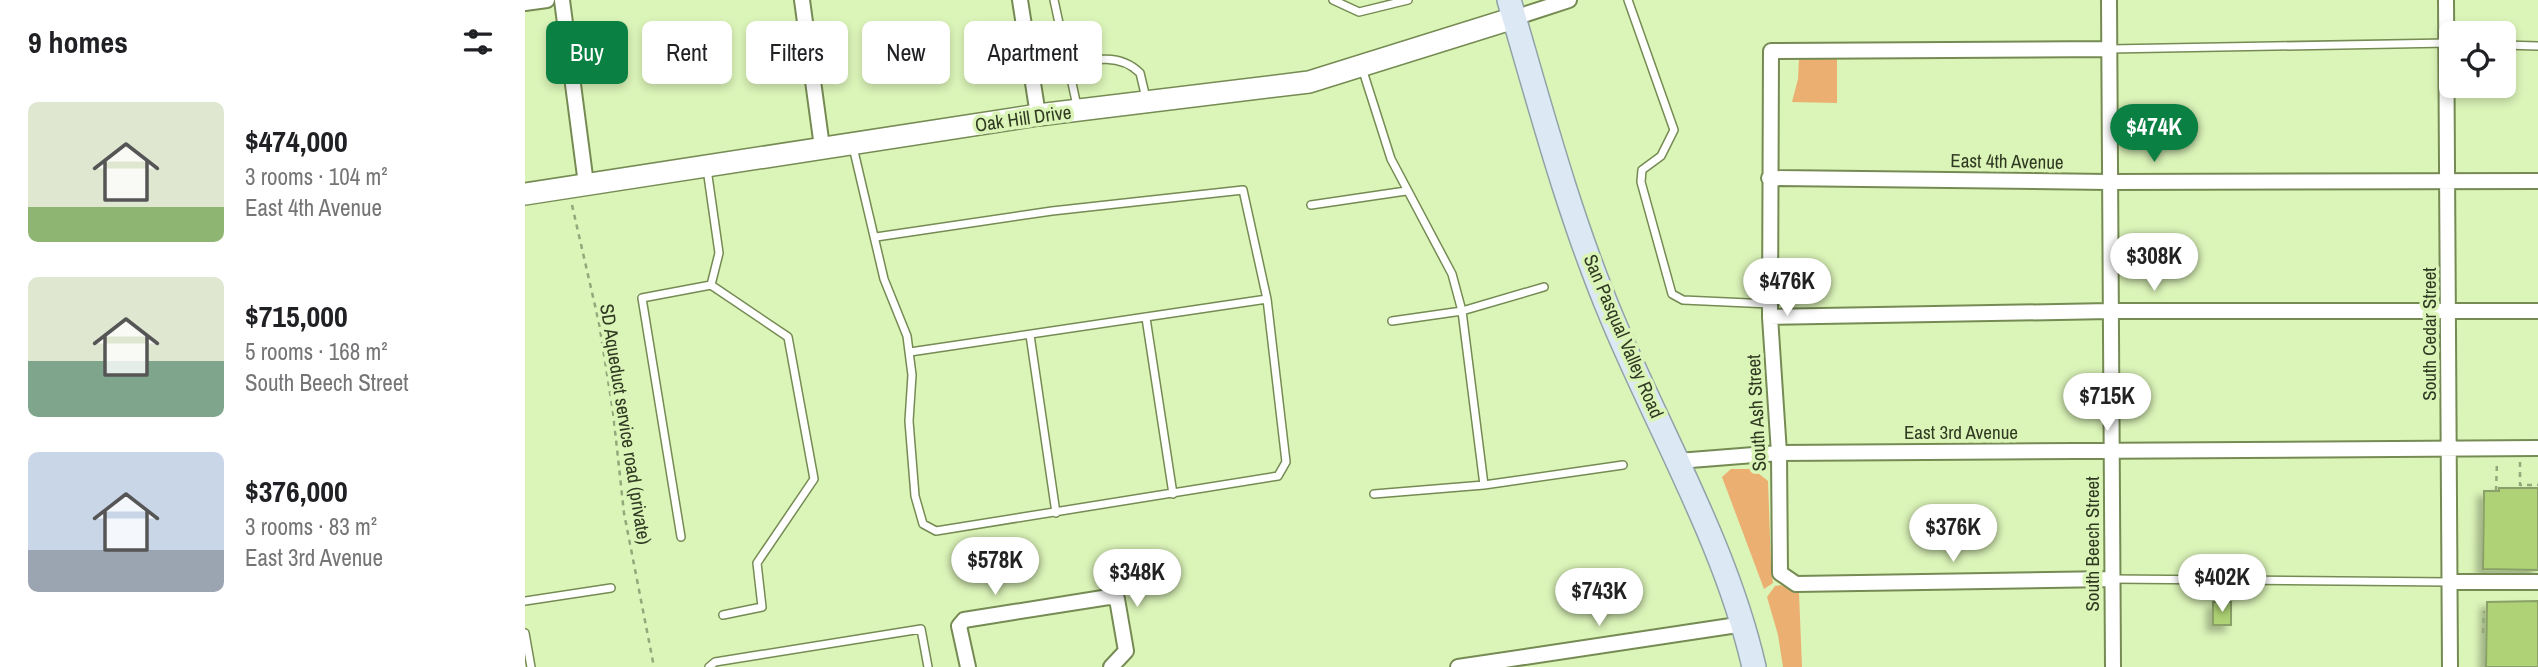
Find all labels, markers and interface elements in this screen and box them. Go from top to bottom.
chip: Buy [546,21,628,84]
chip: Rent [642,21,732,84]
chip: Filters [746,21,848,84]
chip: New [862,21,950,84]
chip: Apartment [964,21,1102,84]
map controls [2439,21,2516,98]
button: locate [2439,21,2516,98]
text: 9 homes [28,22,128,62]
icon: filters [459,23,497,61]
street label: Oak Hill Drive [973,98,1073,138]
pin: $474K [2105,104,2203,164]
text: $474K [2126,111,2182,142]
text: $474,000 [245,121,348,161]
icon: home [84,130,168,214]
street label: East 4th Avenue [1950,147,2064,175]
text: 3 rooms · 104 m² [245,161,388,192]
text: East 4th Avenue [245,192,382,223]
pin: $308K [2105,233,2203,293]
text: $308K [2126,240,2182,271]
street label: San Pasqual Valley Road [1578,250,1670,422]
pin: $476K [1738,258,1836,318]
text: $476K [1759,265,1815,296]
street label: South Cedar Street [2416,267,2442,401]
text: $715,000 [245,296,348,336]
street label: SD Aqueduct service road (private) [594,302,658,546]
icon: home [84,305,168,389]
text: 5 rooms · 168 m² [245,336,388,367]
street label: South Ash Street [1740,353,1772,472]
text: South Beech Street [245,367,409,398]
pin: $715K [2058,374,2156,433]
text: $715K [2079,380,2135,411]
street label: East 3rd Avenue [1904,419,2018,445]
text: $376,000 [245,471,348,511]
street label: South Beech Street [2079,476,2105,612]
icon: home [84,480,168,564]
pin: $376K [1904,504,2002,564]
text: 3 rooms · 83 m² [245,511,377,542]
text: $376K [1925,511,1981,542]
pin: $578K [946,538,1044,597]
text: East 3rd Avenue [245,542,383,573]
text: $578K [967,544,1023,575]
pin: $348K [1088,550,1186,609]
pin: $402K [2173,554,2271,614]
text: $348K [1109,556,1165,587]
text: $402K [2194,561,2250,592]
pin: $743K [1550,568,1648,628]
text: $743K [1571,575,1627,606]

